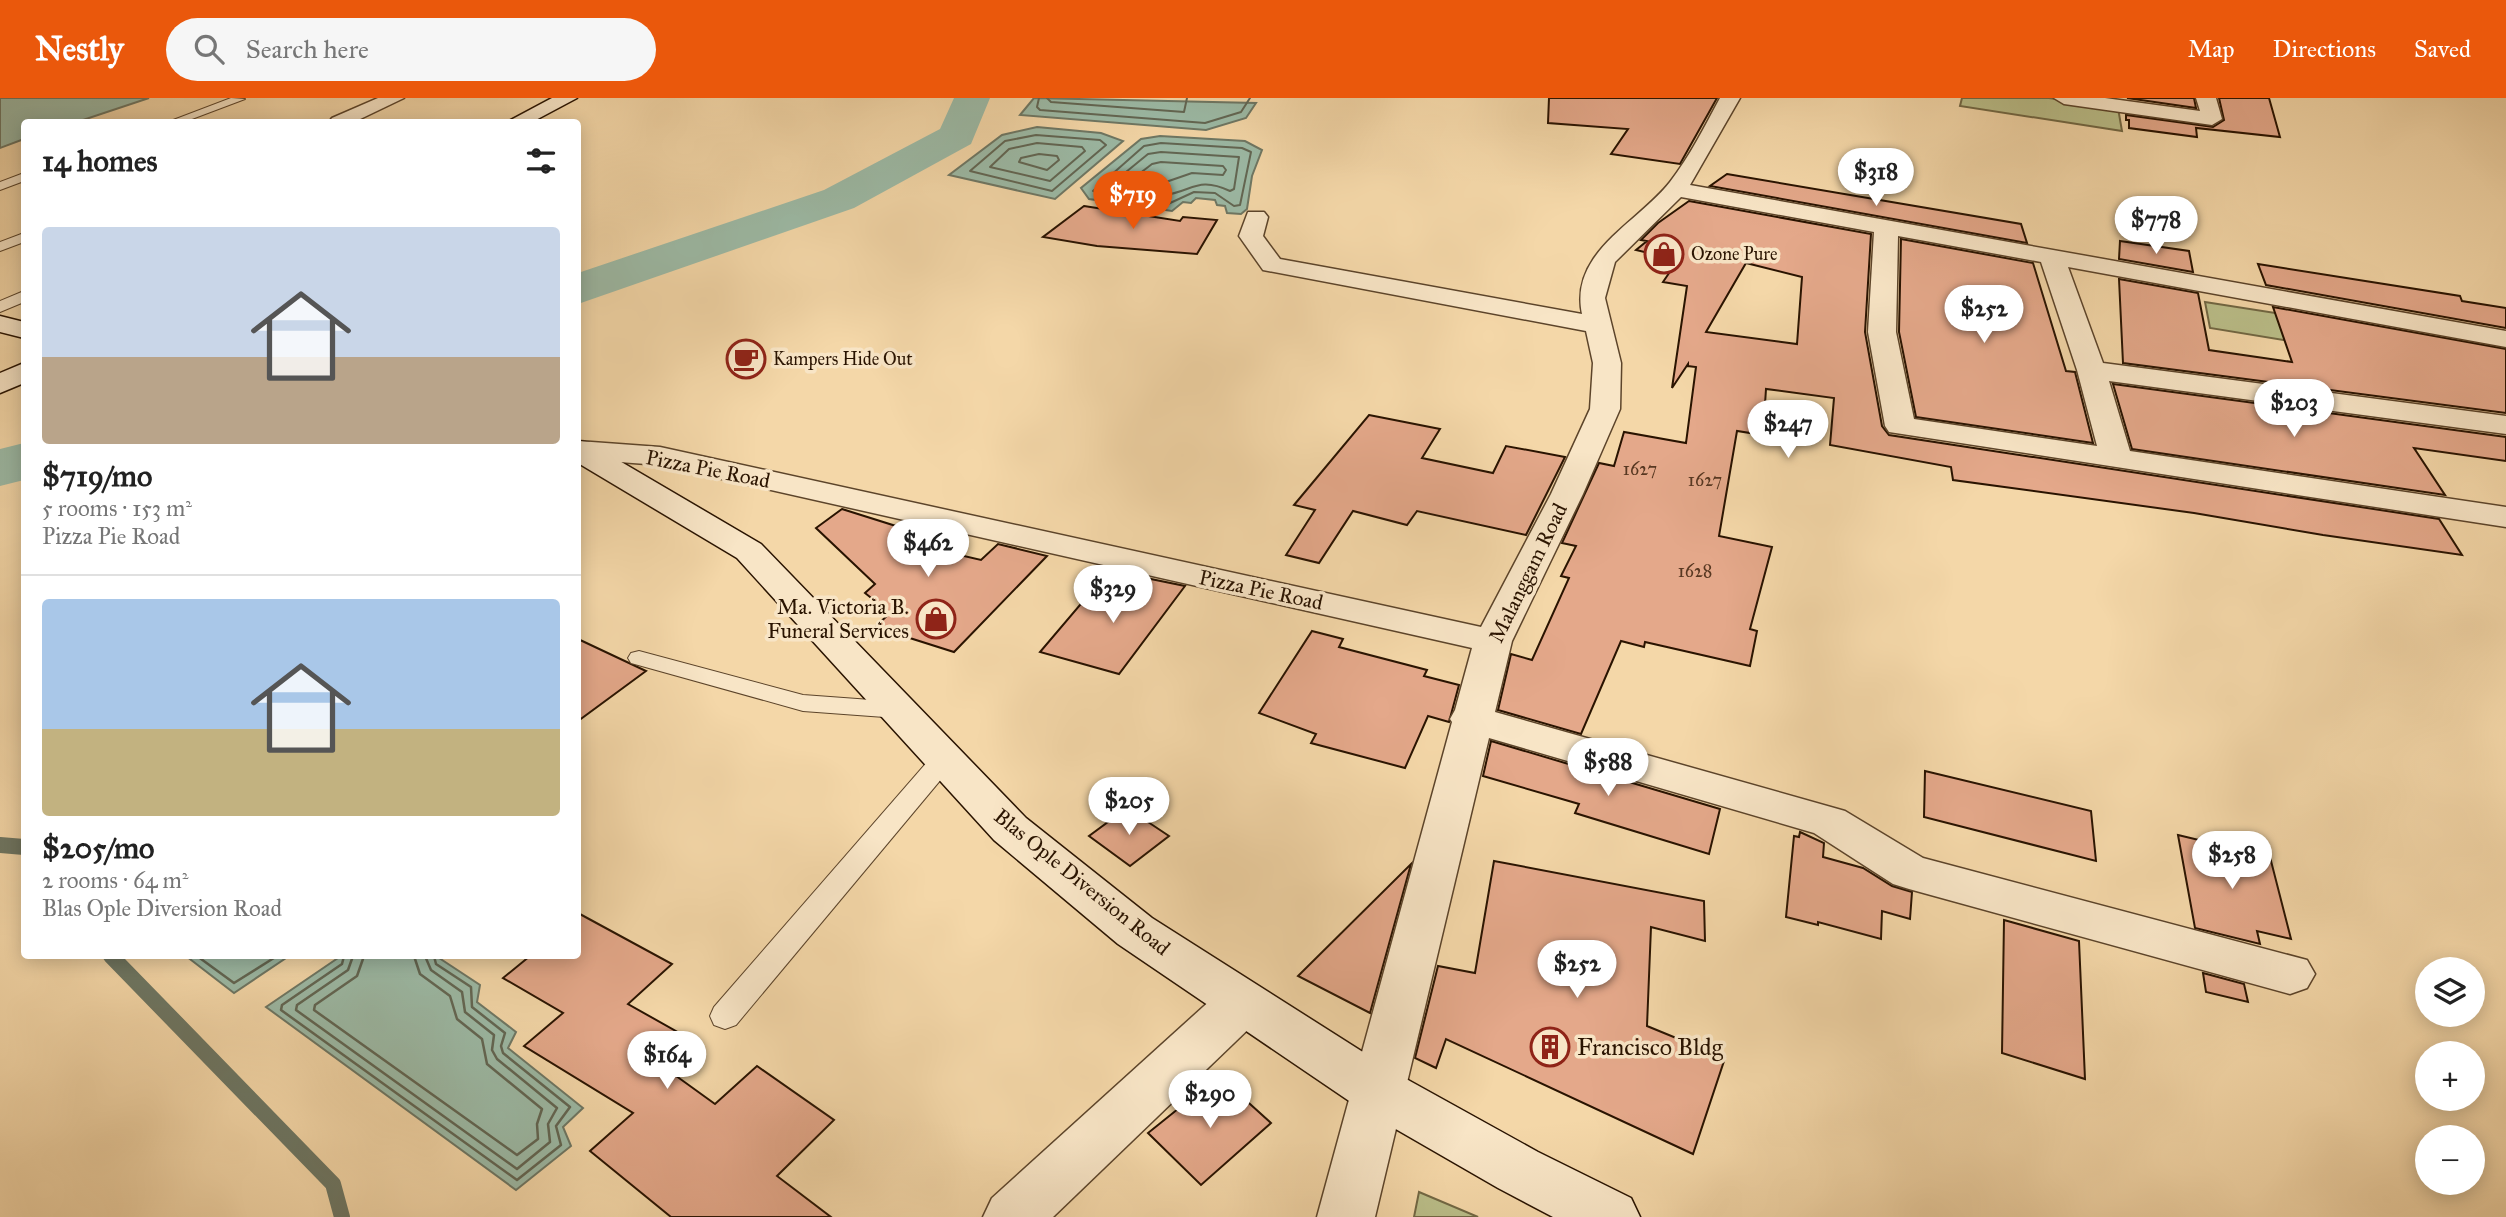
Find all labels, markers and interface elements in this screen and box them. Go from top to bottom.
search box [166,18,656,81]
text: Nestly [35,29,124,69]
icon: search [190,30,228,68]
text: Search here [246,33,369,65]
text: Map [2188,34,2235,64]
text: Directions [2273,34,2376,64]
text: Saved [2414,34,2471,64]
icon: filters [522,142,560,180]
text: 14 homes [42,143,157,179]
pin: $318 [1835,148,1917,208]
text: $318 [1854,157,1898,185]
pin: $719 [1092,172,1174,231]
text: $719 [1109,180,1157,208]
pin: $778 [2115,197,2197,256]
text: $778 [2131,205,2181,233]
shop icon: Ozone Pure [1643,233,1685,275]
place label: Ozone Pure [1691,243,1777,265]
icon: home [238,273,364,399]
pin: $252 [1943,286,2025,345]
text: $252 [1960,294,2008,322]
cafe icon: Kampers Hide Out [725,338,767,380]
place label: Kampers Hide Out [773,348,913,370]
pin: $203 [2253,380,2335,439]
text: $203 [2270,388,2318,416]
pin: $247 [1747,400,1829,460]
text: $247 [1763,409,1813,437]
street label: Pizza Pie Road [644,444,773,494]
text: $719/mo [42,458,152,494]
house number: 1627 [1623,458,1657,480]
house number: 1627 [1688,469,1722,491]
text: 5 rooms · 153 m² [42,494,192,522]
street label: Malanggam Road [1483,499,1573,647]
pin: $462 [887,519,969,579]
text: Pizza Pie Road [42,522,180,550]
text: $462 [903,528,953,556]
house number: 1628 [1678,560,1712,582]
street label: Pizza Pie Road [1197,564,1326,616]
pin: $329 [1072,566,1154,625]
text: $329 [1090,574,1136,602]
place label: Ma. Victoria B. Funeral Services [767,594,909,644]
shop icon: Ma. Victoria B. Funeral Services [915,598,957,640]
icon: home [238,645,364,771]
pin: $588 [1567,738,1649,798]
text: $588 [1584,747,1632,775]
pin: $205 [1088,778,1170,837]
text: $205 [1104,786,1154,814]
street label: Blas Ople Diversion Road [989,803,1176,961]
text: $205/mo [42,830,154,866]
pin: $258 [2191,832,2273,891]
text: $258 [2208,840,2256,868]
text: 2 rooms · 64 m² [42,866,188,894]
text: Blas Ople Diversion Road [42,894,282,922]
pin: $252 [1536,940,1618,1000]
text: $252 [1553,949,1601,977]
map controls [2415,957,2485,1195]
button: layers [2415,957,2485,1027]
building icon: Francisco Bldg [1529,1026,1571,1068]
pin: $164 [626,1032,708,1091]
place label: Francisco Bldg [1577,1032,1724,1062]
text: $164 [643,1040,691,1068]
button: + [2415,1041,2485,1111]
pin: $290 [1169,1070,1251,1130]
text: $290 [1185,1079,1235,1107]
button: − [2415,1125,2485,1195]

